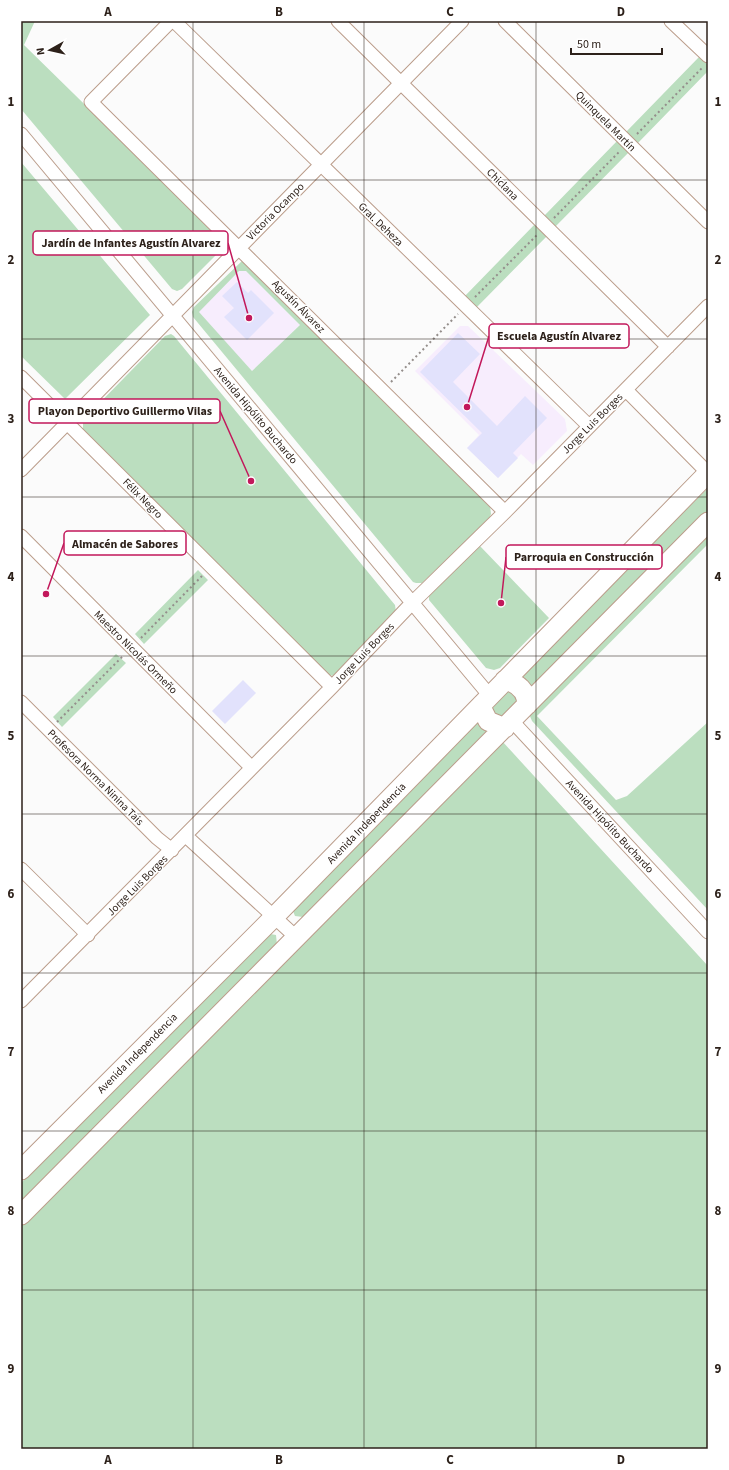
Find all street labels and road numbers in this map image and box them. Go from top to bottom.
street label: Quinquela Martín [572,88,639,155]
street label: Chiclana [483,165,522,204]
street label: Victoria Ocampo [243,179,308,244]
street label: Gral. Deheza [355,199,406,250]
street label: Agustín Álvarez [269,276,329,336]
street label: Avenida Hipólito Buchardo [210,363,301,467]
street label: Jorge Luis Borges [559,389,626,457]
street label: Félix Negro [119,475,166,522]
street label: Maestro Nicolás Ormeño [91,607,181,697]
street label: Jorge Luis Borges [331,619,398,687]
street label: Profesora Norma Ninina Tais [44,726,147,829]
street label: Avenida Hipólito Buchardo [562,776,657,876]
street label: Avenida Independencia [323,779,409,867]
street label: Jorge Luis Borges [104,851,171,919]
street label: Avenida Independencia [94,1010,181,1097]

